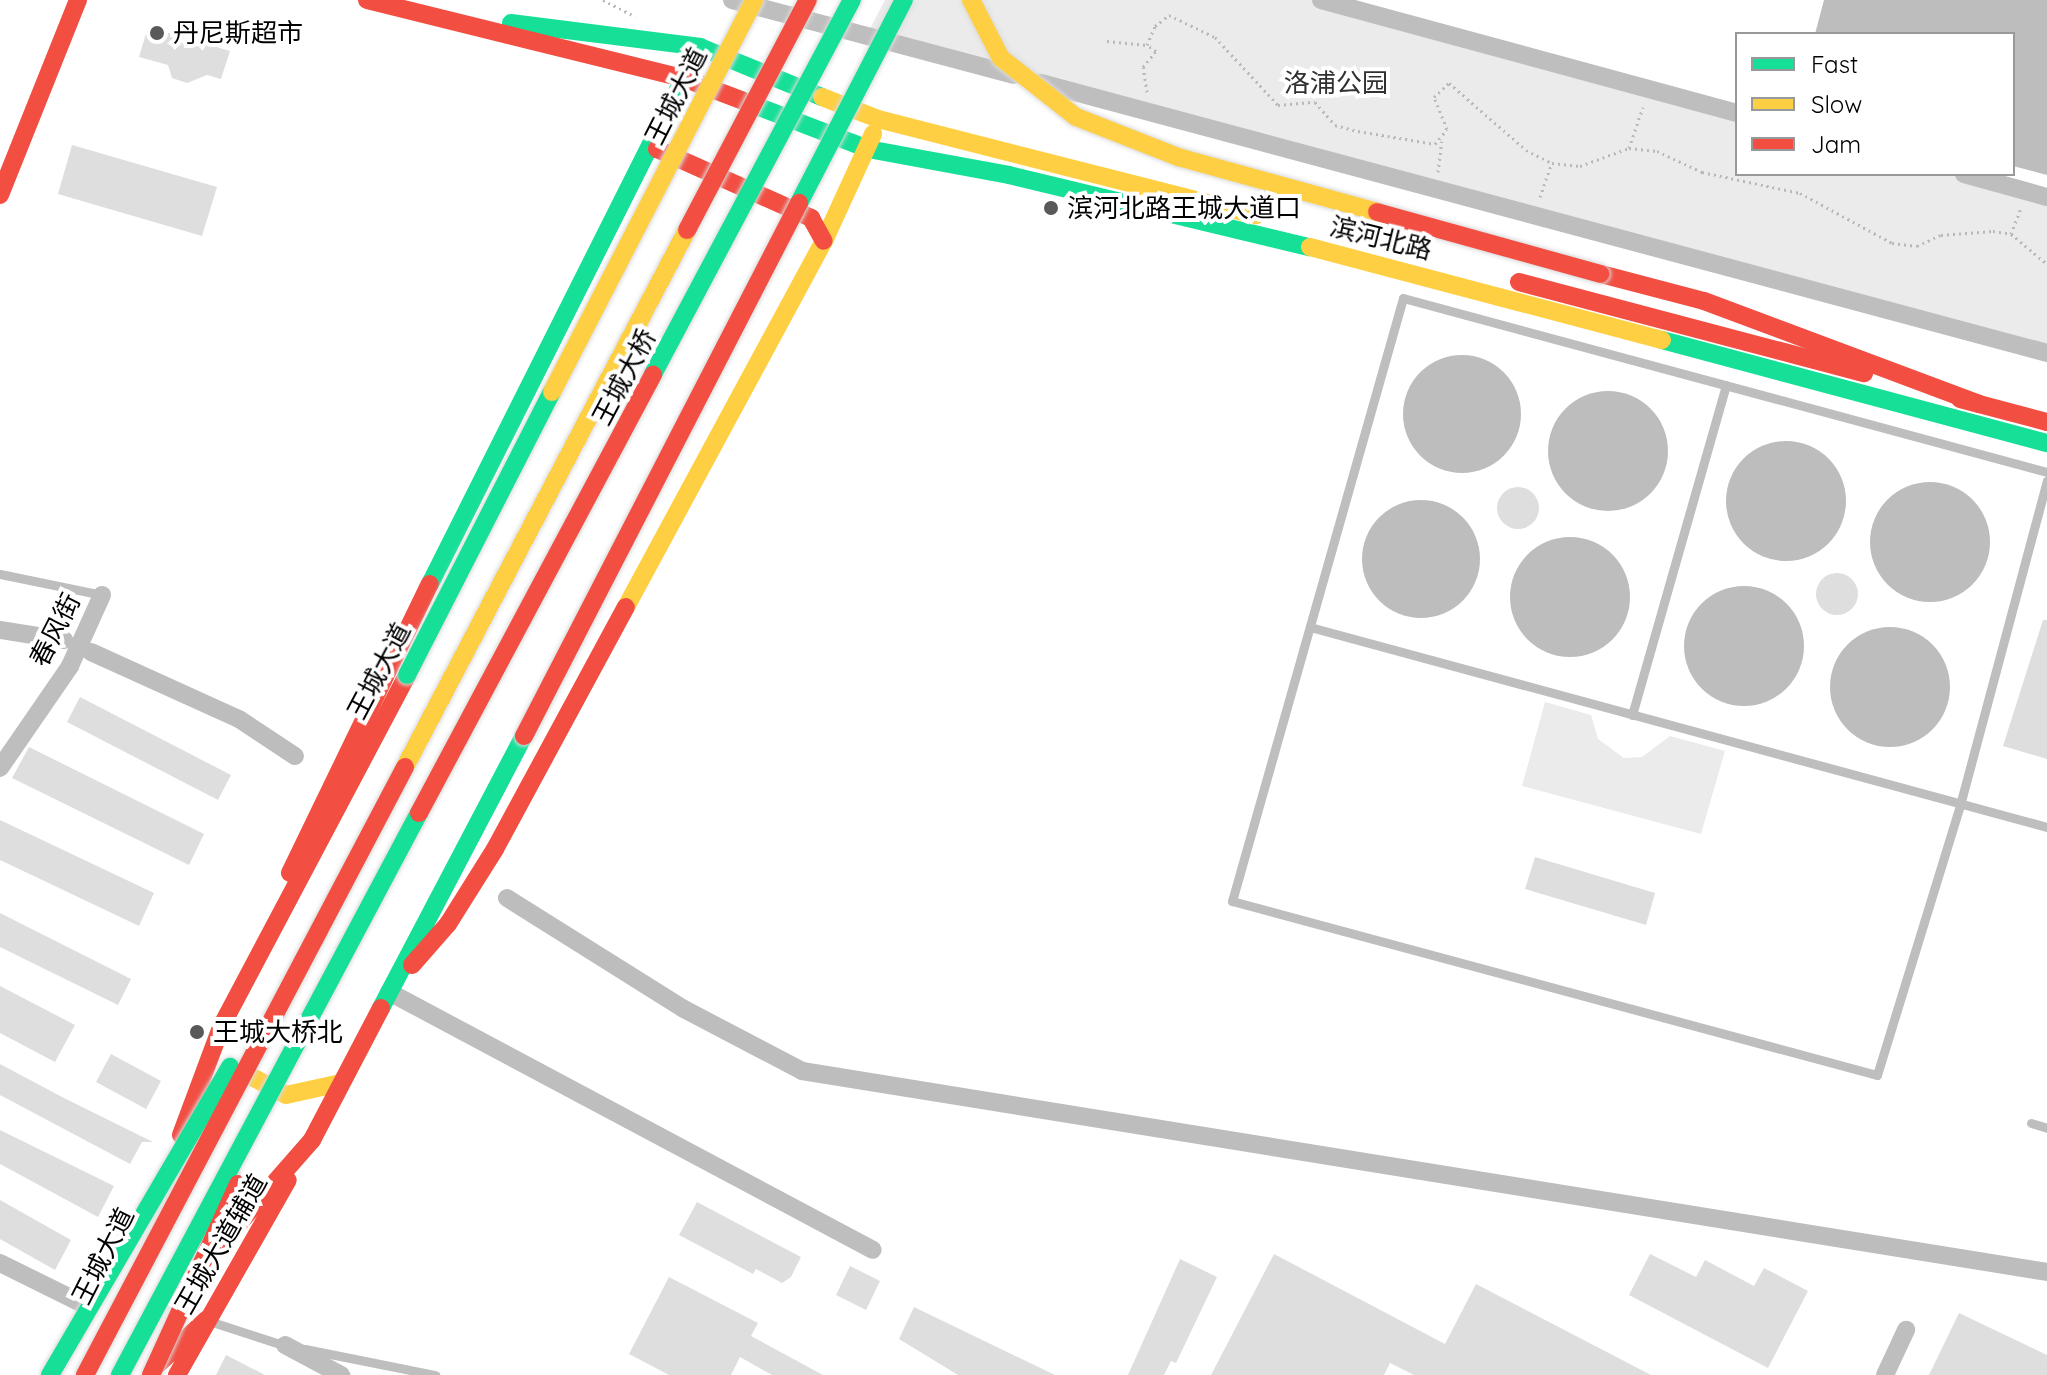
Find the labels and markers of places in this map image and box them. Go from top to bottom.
place label: 丹尼斯超市 [173,17,303,49]
marker: 丹尼斯超市 [148,24,166,42]
place label: 滨河北路王城大道口 [1067,192,1301,224]
marker: 滨河北路王城大道口 [1042,199,1060,217]
place label: 王城大桥北 [213,1016,343,1048]
marker: 王城大桥北 [188,1023,206,1041]

